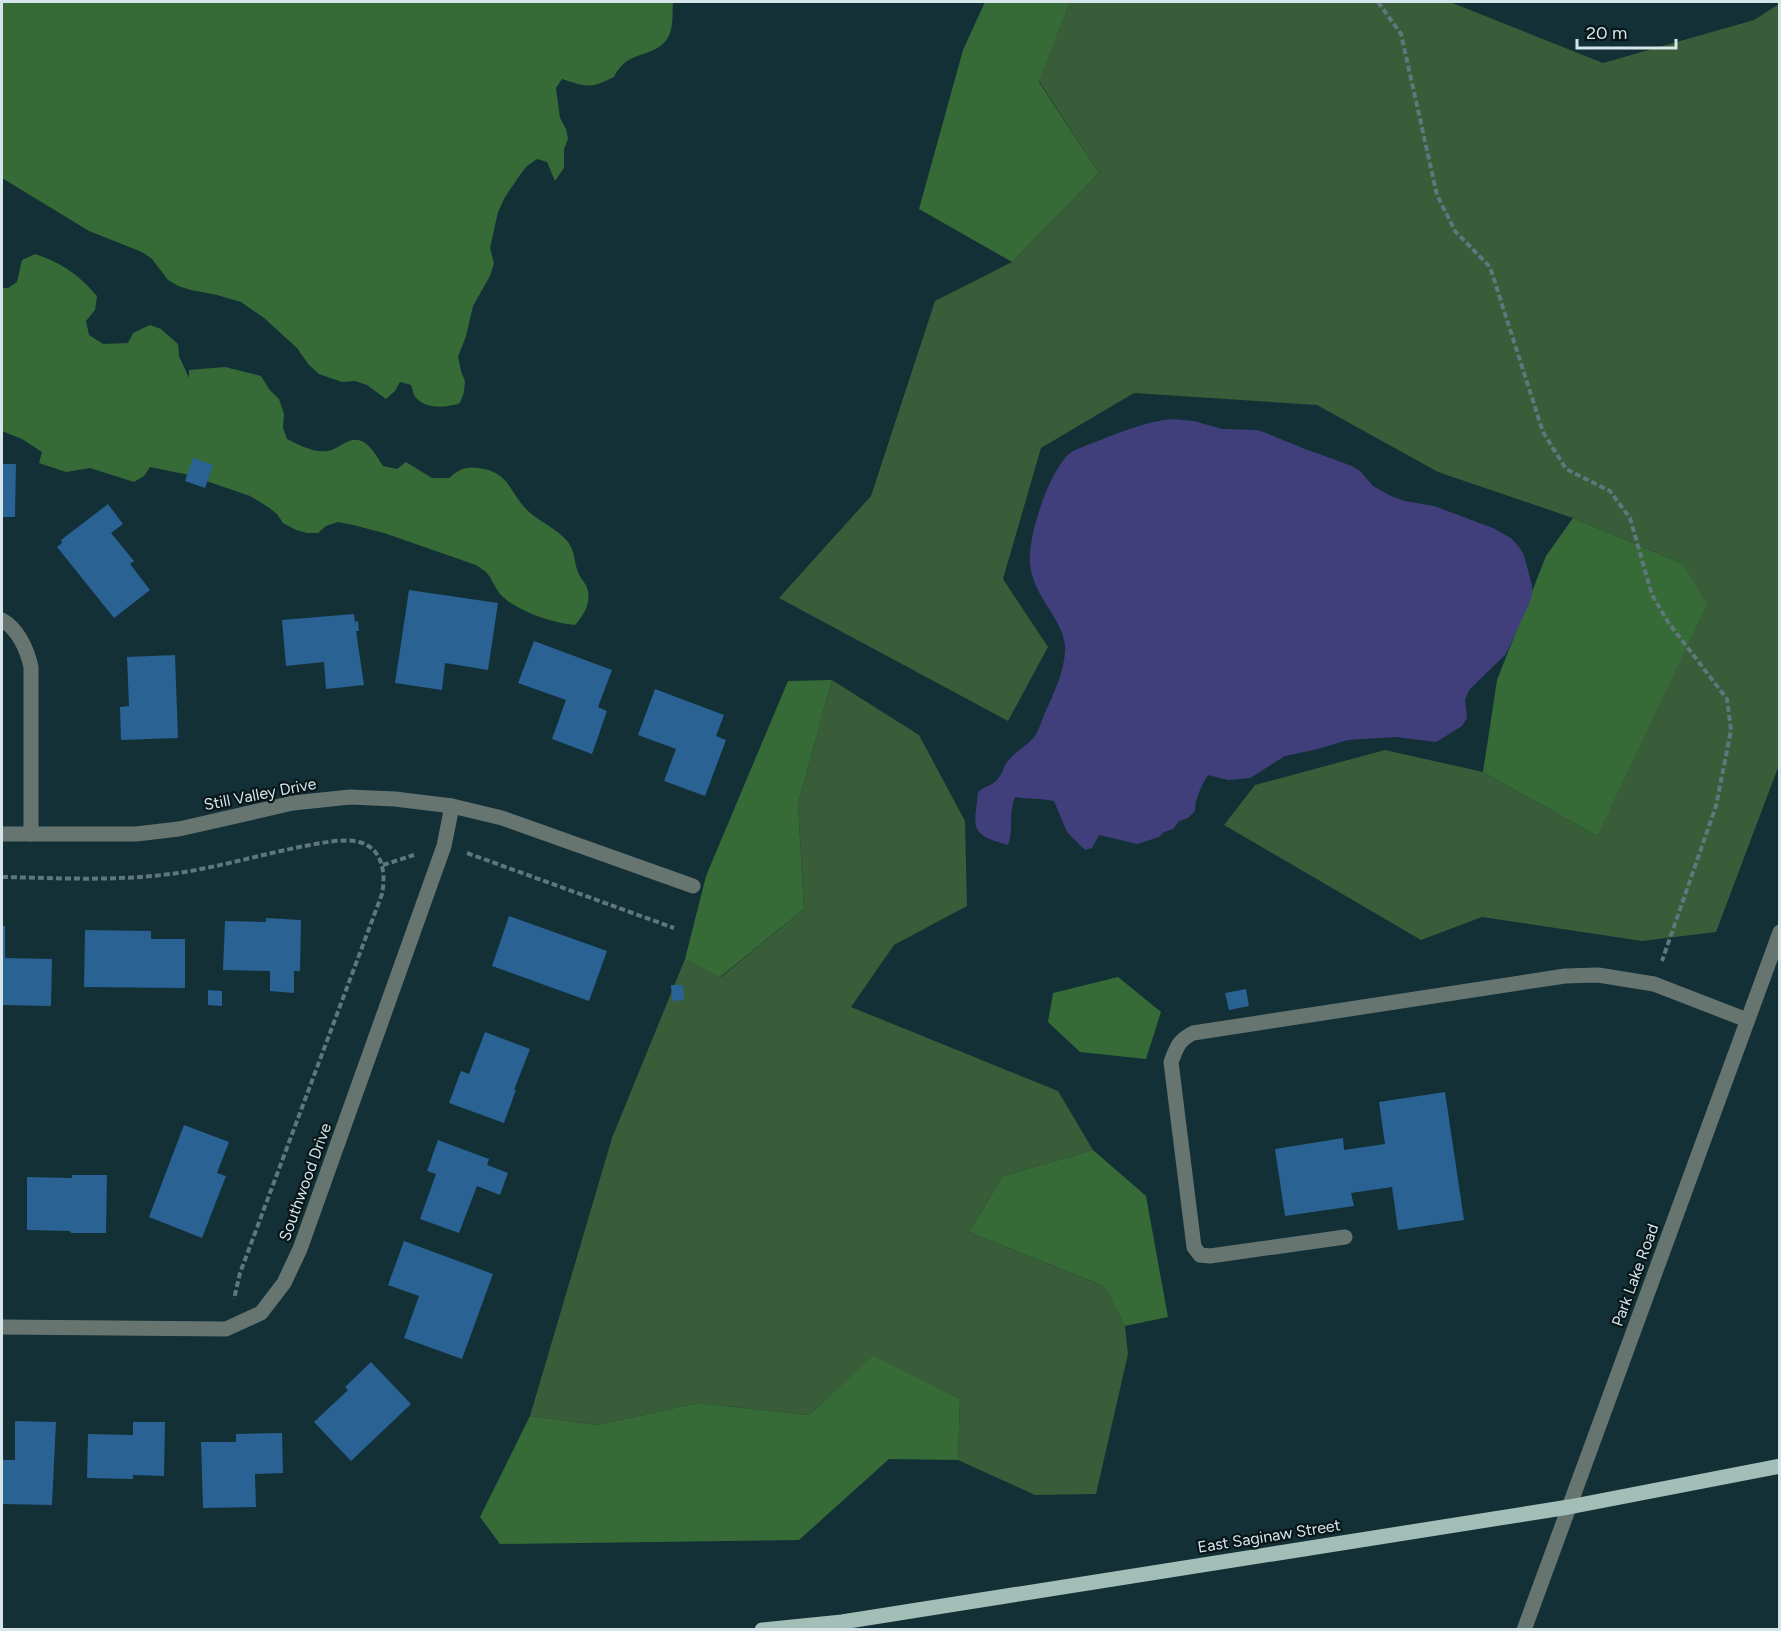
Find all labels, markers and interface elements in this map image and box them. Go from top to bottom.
scale bar [1577,12,1676,50]
text: 20 m [1586,22,1627,44]
street label: Still Valley Drive [202,774,318,814]
street label: Southwood Drive [275,1120,335,1244]
street label: Park Lake Road [1608,1221,1662,1329]
street label: East Saginaw Street [1196,1515,1342,1557]

